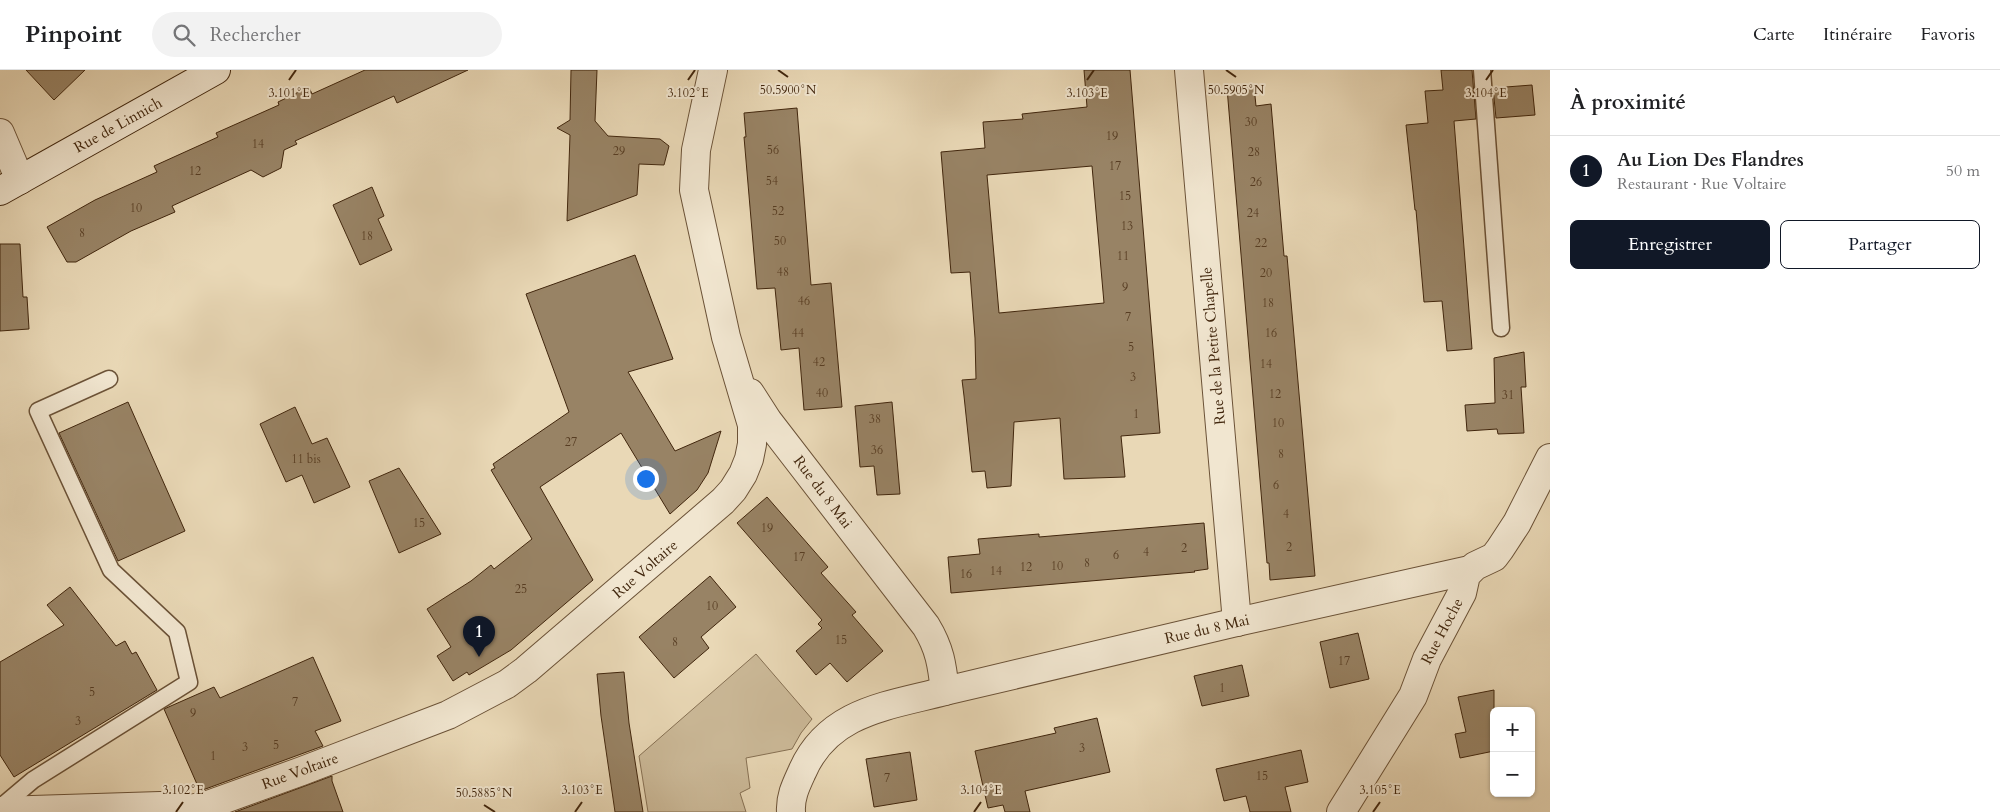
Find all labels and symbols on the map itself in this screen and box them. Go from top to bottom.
text: 50.5900°N [760,82,817,98]
text: 50.5905°N [1208,82,1265,98]
text: 3.101°E [268,85,310,101]
text: 3.102°E [667,85,709,101]
text: 3.103°E [1066,85,1108,101]
text: 3.104°E [1465,85,1507,101]
street label: Rue de Linnich [70,92,166,157]
house number: 30 [1245,114,1257,130]
house number: 19 [1106,128,1118,144]
house number: 14 [252,136,264,152]
house number: 56 [767,142,779,158]
house number: 29 [613,143,625,159]
house number: 28 [1248,144,1260,160]
house number: 17 [1109,158,1121,174]
house number: 12 [189,163,201,179]
house number: 54 [766,173,778,189]
house number: 26 [1250,174,1262,190]
house number: 15 [1119,188,1131,204]
house number: 10 [130,200,142,216]
house number: 52 [772,203,784,219]
house number: 24 [1247,205,1259,221]
house number: 13 [1121,218,1133,234]
house number: 8 [79,225,85,241]
house number: 18 [361,228,373,244]
house number: 50 [774,233,786,249]
house number: 22 [1255,235,1267,251]
house number: 11 [1117,248,1129,264]
house number: 48 [777,264,789,280]
house number: 20 [1260,265,1272,281]
street label: Rue de la Petite Chapelle [1196,266,1230,426]
house number: 9 [1122,279,1128,295]
house number: 46 [798,293,810,309]
house number: 18 [1262,295,1274,311]
house number: 7 [1125,309,1131,325]
house number: 44 [792,325,804,341]
house number: 16 [1265,325,1277,341]
house number: 5 [1128,339,1134,355]
house number: 42 [813,354,825,370]
house number: 14 [1260,356,1272,372]
house number: 3 [1130,369,1136,385]
house number: 40 [816,385,828,401]
house number: 12 [1269,386,1281,402]
house number: 31 [1502,387,1514,403]
house number: 1 [1133,406,1139,422]
house number: 38 [869,411,881,427]
house number: 10 [1272,415,1284,431]
house number: 27 [565,434,577,450]
house number: 36 [871,442,883,458]
house number: 8 [1278,446,1284,462]
house number: 11 bis [291,451,321,467]
street label: Rue du 8 Mai [789,452,857,532]
your location [633,466,659,492]
house number: 6 [1273,477,1279,493]
house number: 4 [1283,506,1289,522]
house number: 15 [413,515,425,531]
house number: 19 [761,520,773,536]
street label: Rue Voltaire [608,535,682,603]
house number: 2 [1286,539,1292,555]
house number: 2 [1181,540,1187,556]
house number: 4 [1143,544,1149,560]
house number: 6 [1113,547,1119,563]
house number: 17 [793,549,805,565]
house number: 8 [1084,555,1090,571]
house number: 10 [1051,558,1063,574]
house number: 12 [1020,559,1032,575]
house number: 14 [990,563,1002,579]
house number: 16 [960,566,972,582]
house number: 25 [515,581,527,597]
street label: Rue Hoche [1416,594,1468,667]
house number: 10 [706,598,718,614]
street label: Rue du 8 Mai [1163,610,1251,648]
pin: 1 [463,616,495,657]
house number: 15 [835,632,847,648]
house number: 8 [672,634,678,650]
house number: 17 [1338,653,1350,669]
house number: 1 [1219,680,1225,696]
house number: 5 [89,684,95,700]
house number: 7 [292,694,298,710]
house number: 9 [190,705,196,721]
house number: 3 [75,713,81,729]
house number: 5 [273,737,279,753]
house number: 3 [242,739,248,755]
house number: 3 [1079,740,1085,756]
house number: 1 [210,748,216,764]
street label: Rue Voltaire [259,748,341,794]
house number: 15 [1256,768,1268,784]
house number: 7 [884,770,890,786]
text: 3.102°E [162,782,204,798]
text: 3.103°E [561,782,603,798]
text: 3.104°E [960,782,1002,798]
text: 3.105°E [1359,782,1401,798]
text: 50.5885°N [456,785,513,801]

